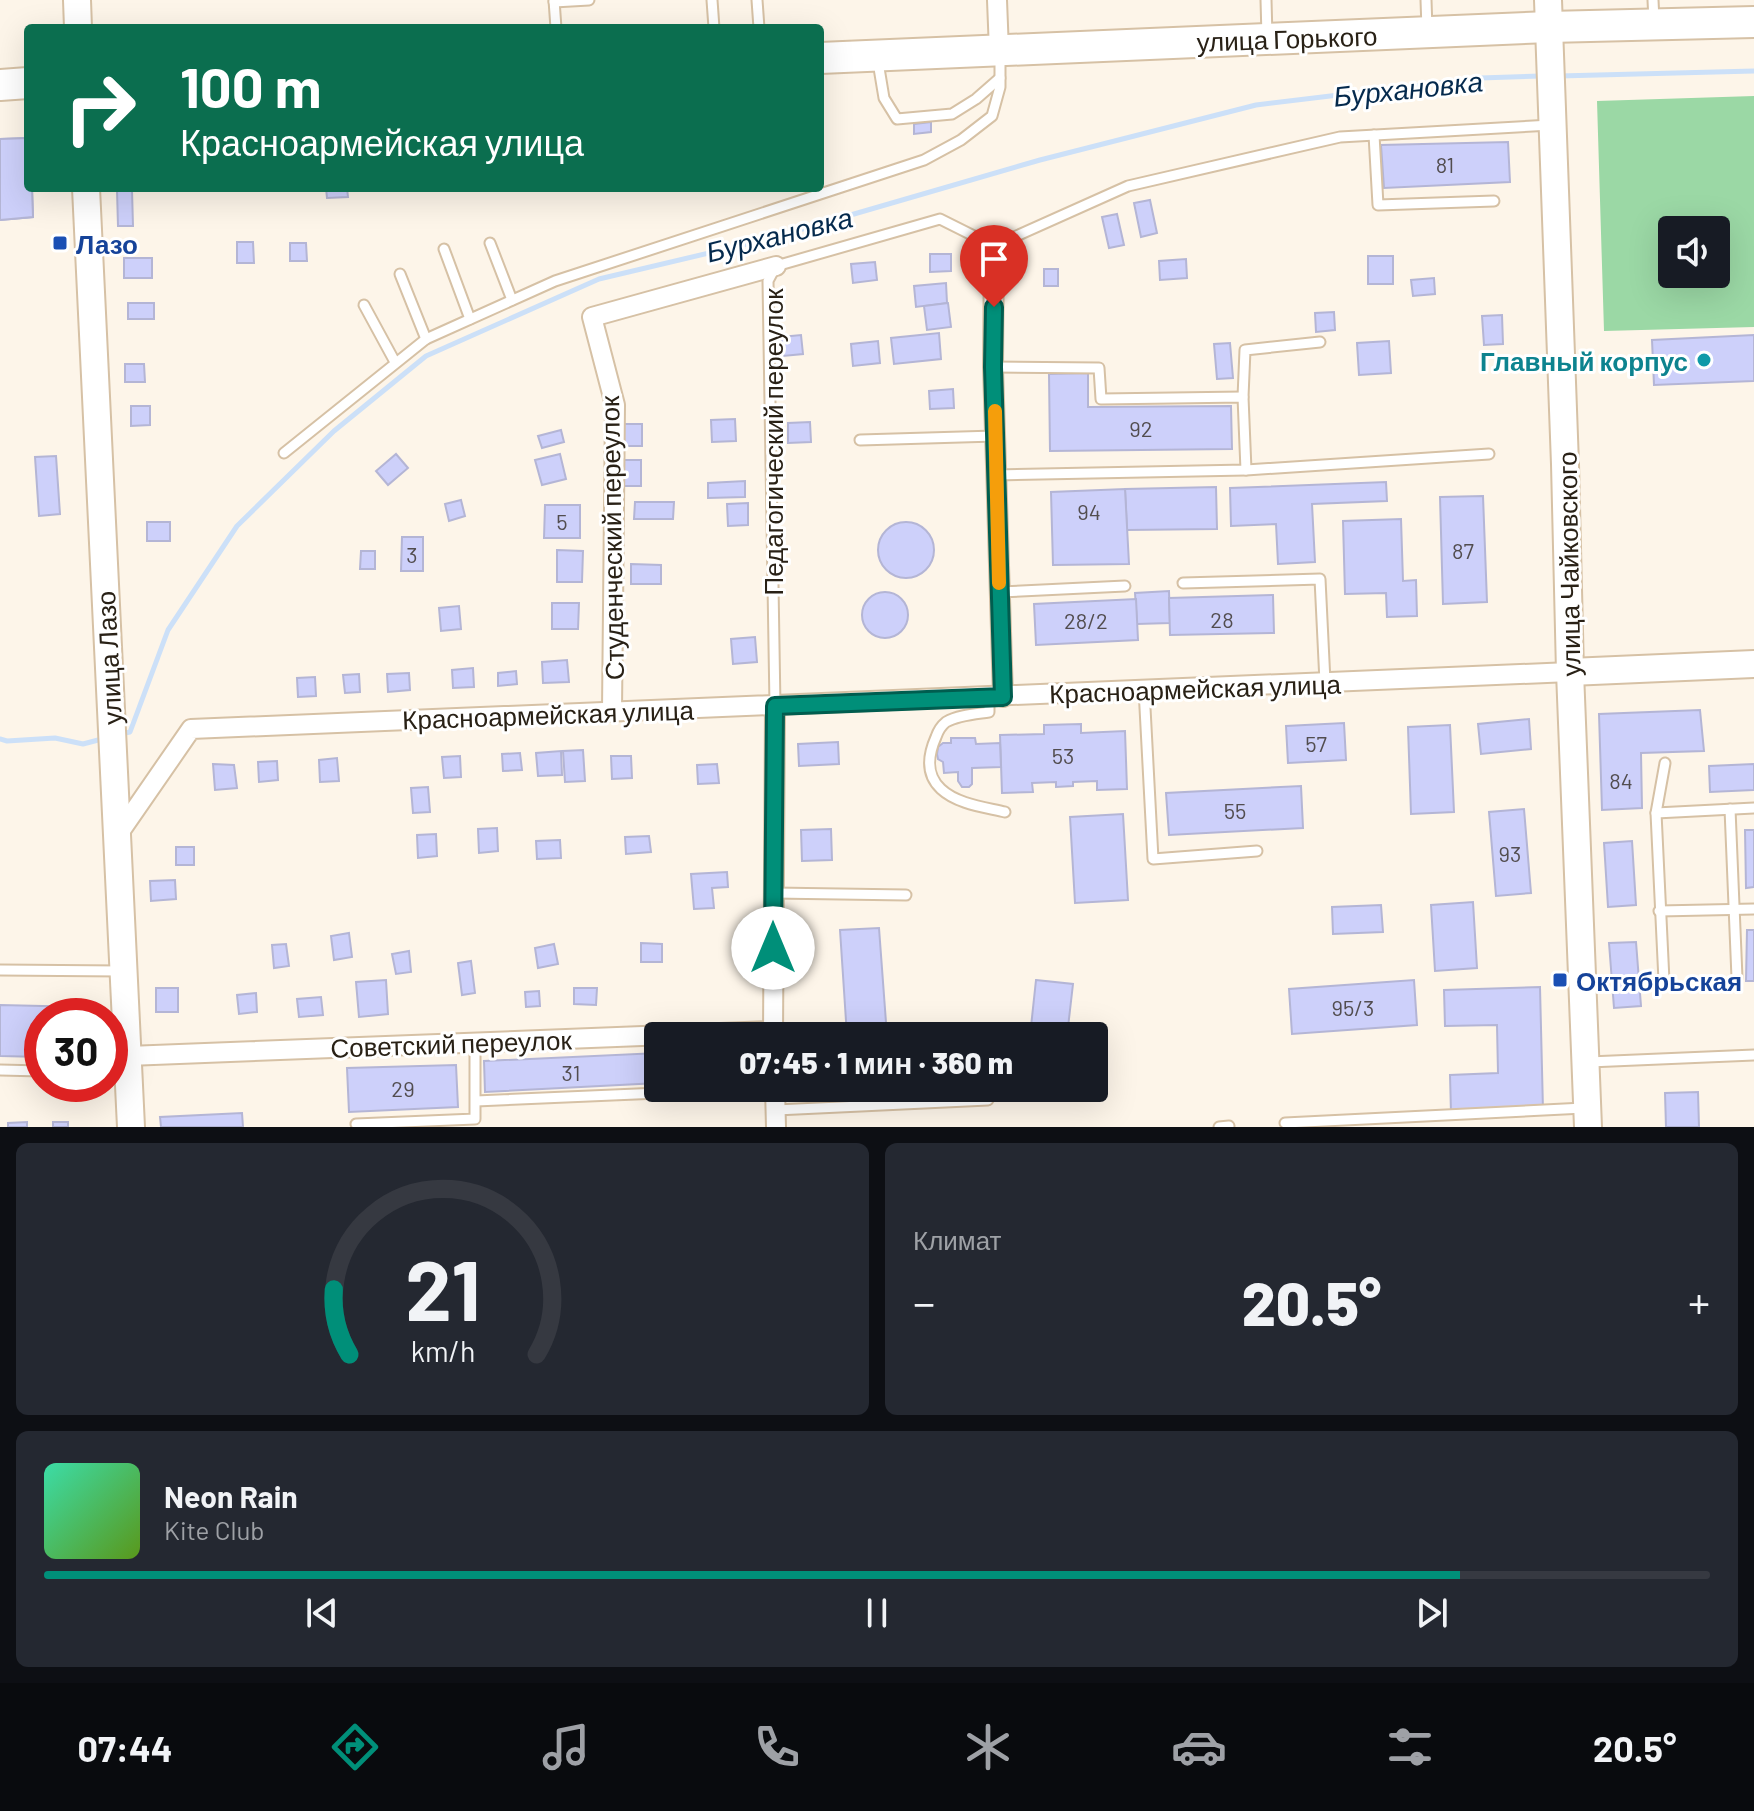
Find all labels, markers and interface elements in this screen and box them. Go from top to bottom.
street label: улица Горького [1196,19,1378,57]
text: 100 m [180,52,322,119]
icon: right [48,56,152,160]
water label: Бурхановка [1332,63,1484,113]
text: Красноармейская улица [180,120,584,163]
house number: 81 [1436,151,1454,177]
water label: Бурхановка [702,199,856,269]
map controls [1658,216,1730,288]
button: sound [1658,216,1730,288]
pin [960,225,1028,307]
place label: Лазо [76,228,138,259]
marker: Лазо [51,234,69,252]
icon: arrive [972,237,1016,281]
street label: Педагогический переулок [757,288,788,596]
place label: Главный корпус [1480,345,1688,376]
marker: Главный корпус [1695,351,1713,369]
street label: Студенческий переулок [593,395,629,681]
house number: 92 [1129,415,1153,441]
street label: улица Чайковского [1551,451,1585,677]
house number: 94 [1077,498,1101,524]
house number: 5 [556,508,568,534]
house number: 87 [1452,537,1474,563]
house number: 3 [406,541,418,567]
street label: улица Лазо [89,590,127,726]
house number: 28 [1210,606,1234,632]
house number: 28/2 [1064,607,1108,633]
street label: Красноармейская улица [1049,667,1342,709]
street label: Красноармейская улица [402,693,695,735]
house number: 57 [1305,730,1327,756]
house number: 53 [1052,742,1074,768]
house number: 84 [1609,767,1633,793]
house number: 55 [1224,797,1246,823]
house number: 93 [1499,840,1521,866]
position arrow [731,906,815,990]
place label: Октябрьская [1576,965,1742,996]
marker: Октябрьская [1551,971,1569,989]
house number: 95/3 [1332,994,1374,1020]
speed limit sign: 30 [24,998,128,1102]
street label: Советский переулок [330,1023,573,1063]
text: 07:45 · 1 мин · 360 m [739,1044,1013,1080]
house number: 31 [562,1059,580,1085]
house number: 29 [391,1075,415,1101]
text: Климат [913,1224,1002,1255]
text: 21 [405,1238,480,1338]
text: 20.5° [1242,1266,1381,1338]
text: − [913,1275,935,1328]
text: + [1688,1275,1710,1328]
text: km/h [410,1333,475,1368]
text: Neon Rain [164,1478,298,1514]
text: Kite Club [164,1514,265,1545]
icon: previous [300,1591,344,1635]
icon: pause [855,1591,899,1635]
icon: next [1410,1591,1454,1635]
icon: directions [327,1719,383,1775]
icon: music [538,1719,594,1775]
icon: phone [749,1719,805,1775]
icon: climate [960,1719,1016,1775]
icon: car [1171,1719,1227,1775]
icon: filters [1382,1719,1438,1775]
text: 07:44 [77,1726,173,1769]
text: 20.5° [1593,1726,1676,1769]

